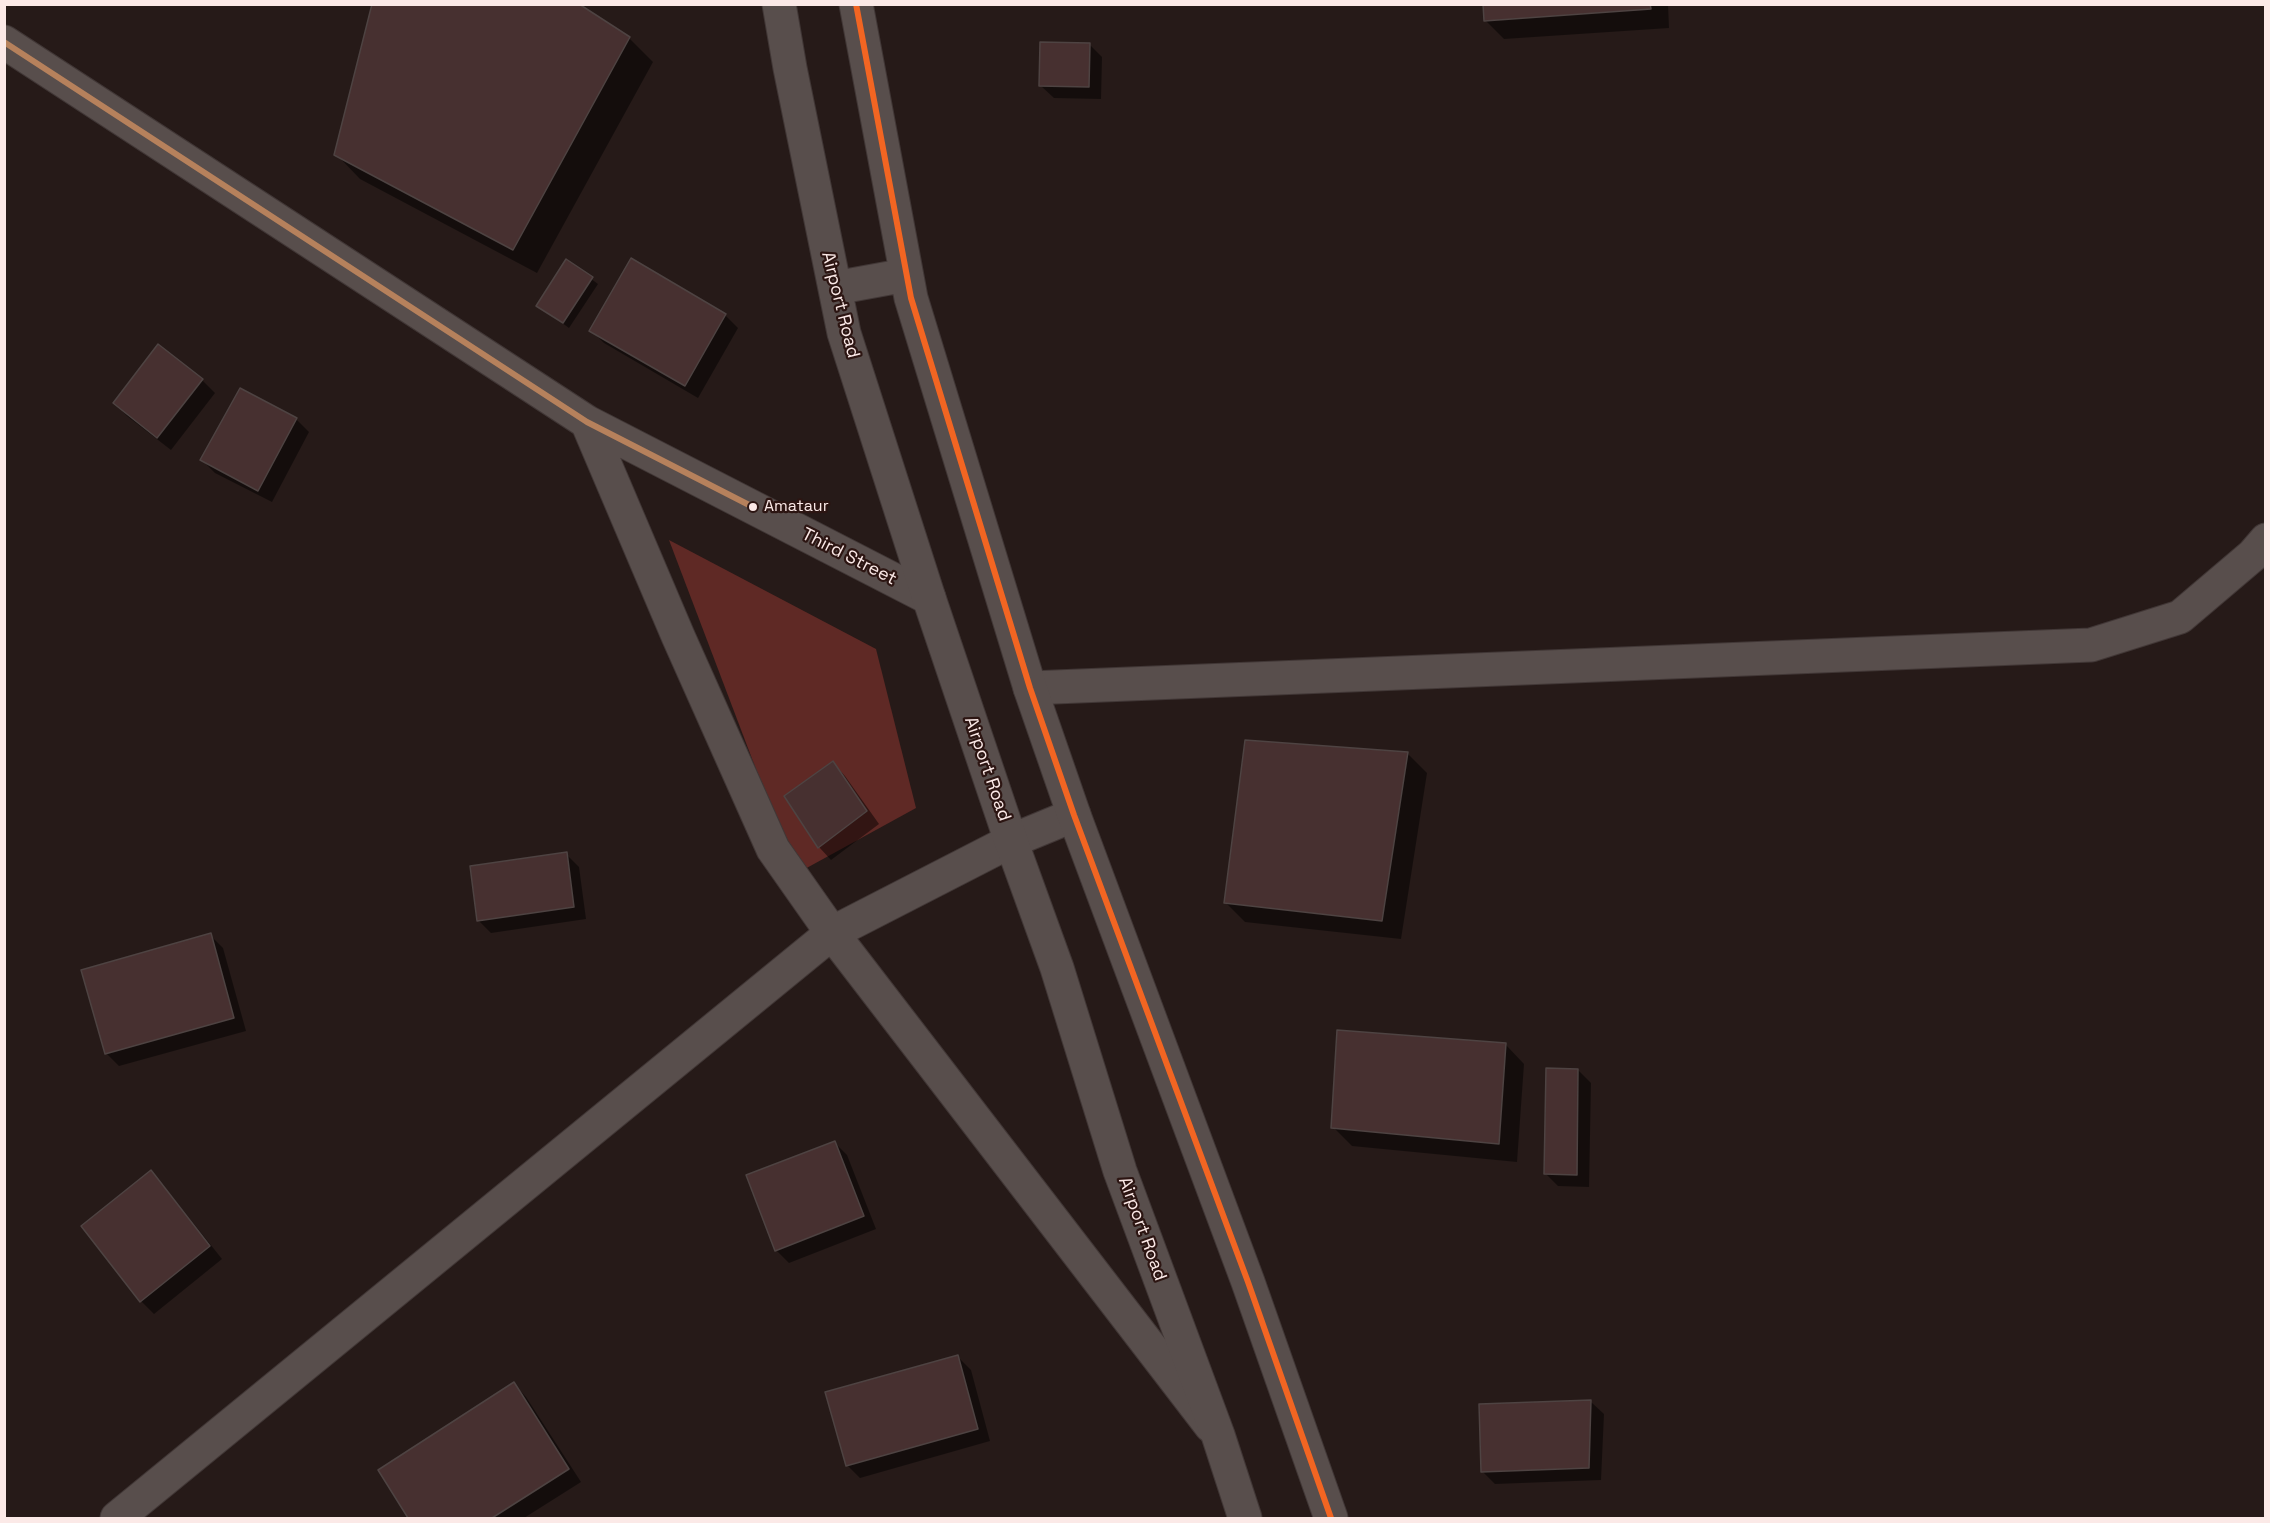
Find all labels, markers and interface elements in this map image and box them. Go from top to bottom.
street label: Airport Road [816,249,864,361]
place label: Amataur [764,497,829,517]
marker: Amataur [747,501,759,513]
street label: Third Street [798,524,900,590]
street label: Airport Road [959,714,1015,824]
street label: Airport Road [1113,1174,1171,1284]

